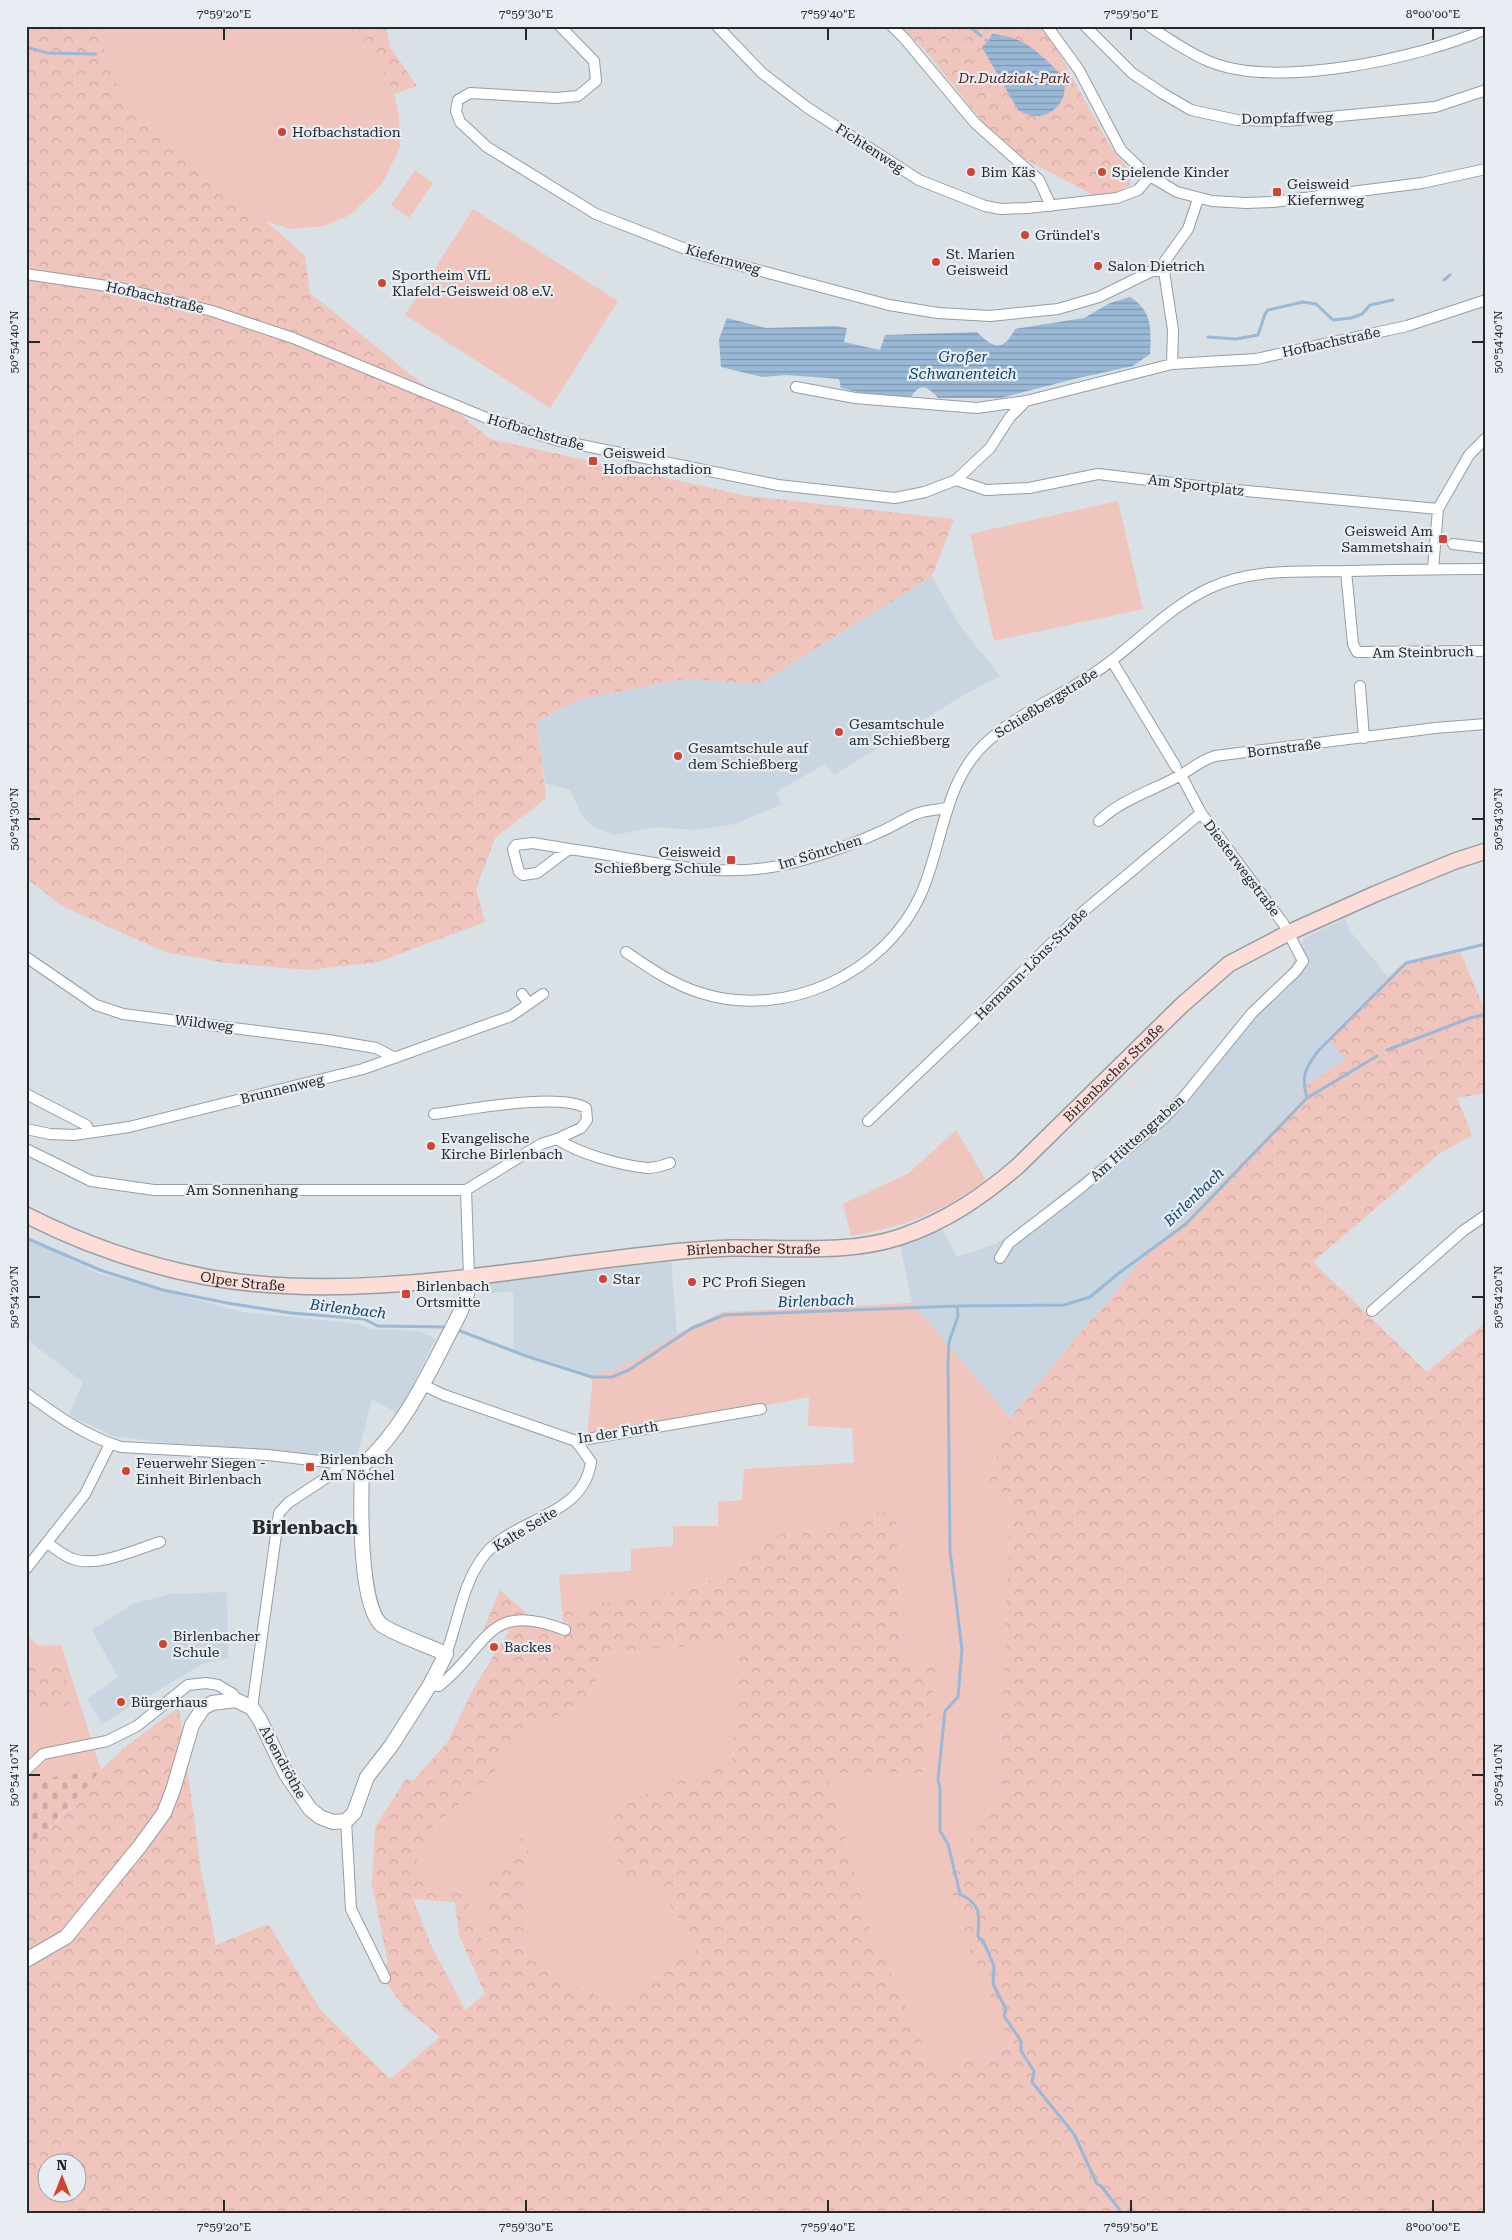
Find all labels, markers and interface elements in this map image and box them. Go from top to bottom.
text: 7°59'20"E [197,7,251,21]
text: 7°59'30"E [499,7,553,21]
text: 7°59'40"E [801,7,855,21]
text: 7°59'50"E [1104,7,1158,21]
text: 8°00'00"E [1406,7,1460,21]
park label: Dr.Dudziak-Park [957,70,1070,86]
street label: Dompfaffweg [1241,109,1333,127]
street label: Fichtenweg [833,120,907,176]
place label: Hofbachstadion [292,124,401,140]
marker: Hofbachstadion [276,126,288,138]
place label: Bim Käs [981,164,1036,180]
place label: Spielende Kinder [1112,164,1229,180]
marker: Bim Käs [965,166,977,178]
marker: Spielende Kinder [1096,166,1108,178]
place label: Geisweid Kiefernweg [1287,176,1364,208]
marker: Geisweid Kiefernweg [1271,186,1283,198]
place label: Gründel's [1035,227,1100,243]
marker: Gründel's [1019,229,1031,241]
street label: Kiefernweg [684,241,762,277]
place label: St. Marien Geisweid [946,246,1015,278]
marker: St. Marien Geisweid [930,256,942,268]
place label: Salon Dietrich [1108,258,1205,274]
marker: Salon Dietrich [1092,260,1104,272]
place label: Sportheim VfL Klafeld-Geisweid 08 e.V. [392,267,554,299]
marker: Sportheim VfL Klafeld-Geisweid 08 e.V. [376,277,388,289]
street label: Hofbachstraße [104,278,206,316]
text: 50°54'40"N [7,310,21,374]
text: 50°54'40"N [1491,310,1505,374]
street label: Hofbachstraße [1280,324,1382,360]
water label: Großer Schwanenteich [908,348,1017,383]
street label: Hofbachstraße [486,411,587,454]
place label: Geisweid Hofbachstadion [603,445,712,477]
marker: Geisweid Hofbachstadion [587,455,599,467]
street label: Am Sportplatz [1147,471,1245,499]
place label: Geisweid Am Sammetshain [1341,523,1433,555]
marker: Geisweid Am Sammetshain [1437,533,1449,545]
street label: Am Steinbruch [1372,643,1474,661]
street label: Schießbergstraße [992,665,1101,741]
place label: Gesamtschule am Schießberg [849,716,950,748]
marker: Gesamtschule am Schießberg [833,726,845,738]
street label: Bornstraße [1246,735,1322,760]
place label: Gesamtschule auf dem Schießberg [688,740,809,772]
marker: Gesamtschule auf dem Schießberg [672,750,684,762]
text: 50°54'30"N [7,787,21,851]
text: 50°54'30"N [1491,787,1505,851]
street label: Diesterwegstraße [1200,817,1284,920]
street label: Im Söntchen [776,832,864,872]
place label: Geisweid Schießberg Schule [594,844,721,876]
marker: Geisweid Schießberg Schule [725,854,737,866]
street label: Hermann-Löns-Straße [972,904,1091,1023]
street label: Wildweg [174,1011,234,1035]
street label: Birlenbacher Straße [1060,1019,1167,1125]
street label: Brunnenweg [239,1071,325,1107]
street label: Am Hüttengraben [1087,1092,1187,1184]
place label: Evangelische Kirche Birlenbach [441,1130,563,1162]
marker: Evangelische Kirche Birlenbach [425,1140,437,1152]
water label: Birlenbach [1159,1164,1228,1231]
street label: Am Sonnenhang [186,1182,298,1198]
street label: Birlenbacher Straße [686,1240,821,1259]
text: 50°54'20"N [7,1265,21,1329]
text: 50°54'20"N [1491,1265,1505,1329]
street label: Olper Straße [199,1268,286,1294]
place label: Star [613,1271,640,1287]
marker: Star [597,1273,609,1285]
place label: PC Profi Siegen [702,1274,806,1290]
marker: PC Profi Siegen [686,1276,698,1288]
place label: Birlenbach Ortsmitte [416,1278,490,1310]
marker: Birlenbach Ortsmitte [400,1288,412,1300]
water label: Birlenbach [776,1291,855,1311]
water label: Birlenbach [308,1295,387,1323]
street label: In der Furth [577,1418,659,1446]
place label: Birlenbach Am Nöchel [320,1451,395,1483]
place label: Feuerwehr Siegen - Einheit Birlenbach [136,1455,266,1487]
marker: Birlenbach Am Nöchel [304,1461,316,1473]
marker: Feuerwehr Siegen - Einheit Birlenbach [120,1465,132,1477]
street label: Kalte Seite [490,1503,560,1554]
district label: Birlenbach [252,1516,358,1539]
place label: Birlenbacher Schule [173,1628,260,1660]
marker: Birlenbacher Schule [157,1638,169,1650]
place label: Backes [504,1639,552,1655]
marker: Backes [488,1641,500,1653]
place label: Bürgerhaus [131,1694,208,1710]
marker: Bürgerhaus [115,1696,127,1708]
street label: Abendröthe [256,1723,310,1802]
text: 50°54'10"N [7,1743,21,1807]
text: 50°54'10"N [1491,1743,1505,1807]
north arrow [38,2152,88,2202]
text: N [57,2157,68,2173]
text: 7°59'20"E [197,2220,251,2234]
text: 7°59'30"E [499,2220,553,2234]
text: 7°59'40"E [801,2220,855,2234]
text: 7°59'50"E [1104,2220,1158,2234]
text: 8°00'00"E [1406,2220,1460,2234]

